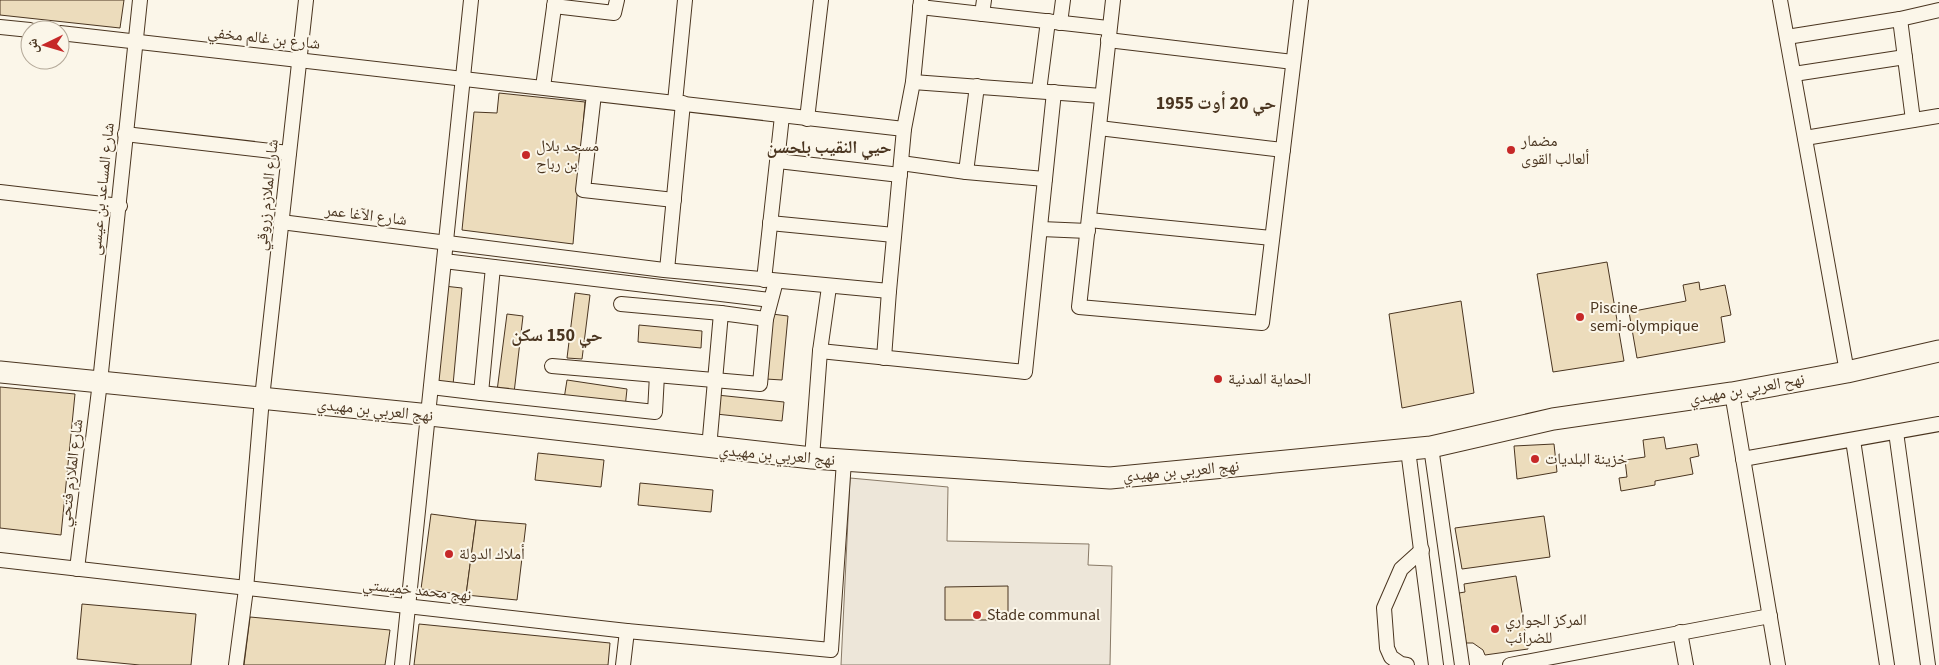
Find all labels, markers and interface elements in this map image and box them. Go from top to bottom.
north arrow [20,20,70,70]
street label: شارع بن غالم مخفي [207,21,321,56]
text: ش [22,38,44,54]
district label: حي 20 أوت 1955 [1156,91,1277,117]
street label: شارع المساعد بن عيسى [84,122,120,256]
place label: مضمار ألعالب القوى [1520,130,1589,170]
place label: مسجد بلال بن رباح [536,135,599,175]
district label: حيي النقيب بلحسن [766,135,892,161]
street label: شارع الملازم زروقي [250,138,285,252]
marker: مضمار ألعالب القوى [1505,144,1517,156]
marker: مسجد بلال بن رباح [520,149,532,161]
street label: شارع الآغا عمر [323,199,408,231]
place label: Piscine semi-olympique [1590,297,1699,337]
marker: Piscine semi-olympique [1574,311,1586,323]
district label: حي 150 سكن [511,323,603,349]
place label: الحماية المدنية [1228,368,1311,390]
street label: نهح العربي بن مهيدي [1688,368,1807,411]
marker: الحماية المدنية [1212,373,1224,385]
street label: نهج العربي بن مهيدي [316,393,434,428]
street label: شارع الملازم فتحي [53,418,90,528]
street label: نهج العربي بن مهيدي [718,439,836,472]
place label: خزينة البلديات [1545,448,1628,470]
marker: خزينة البلديات [1529,453,1541,465]
street label: نهج العربي بن مهيدي [1122,455,1240,488]
place label: أملاك الدولة [459,543,525,565]
marker: أملاك الدولة [443,548,455,560]
street label: نهج محمد خميستي [361,573,473,608]
place label: Stade communal [987,604,1100,626]
marker: Stade communal [971,609,983,621]
place label: المركز الجواري للضرائب [1505,609,1587,649]
marker: المركز الجواري للضرائب [1489,623,1501,635]

